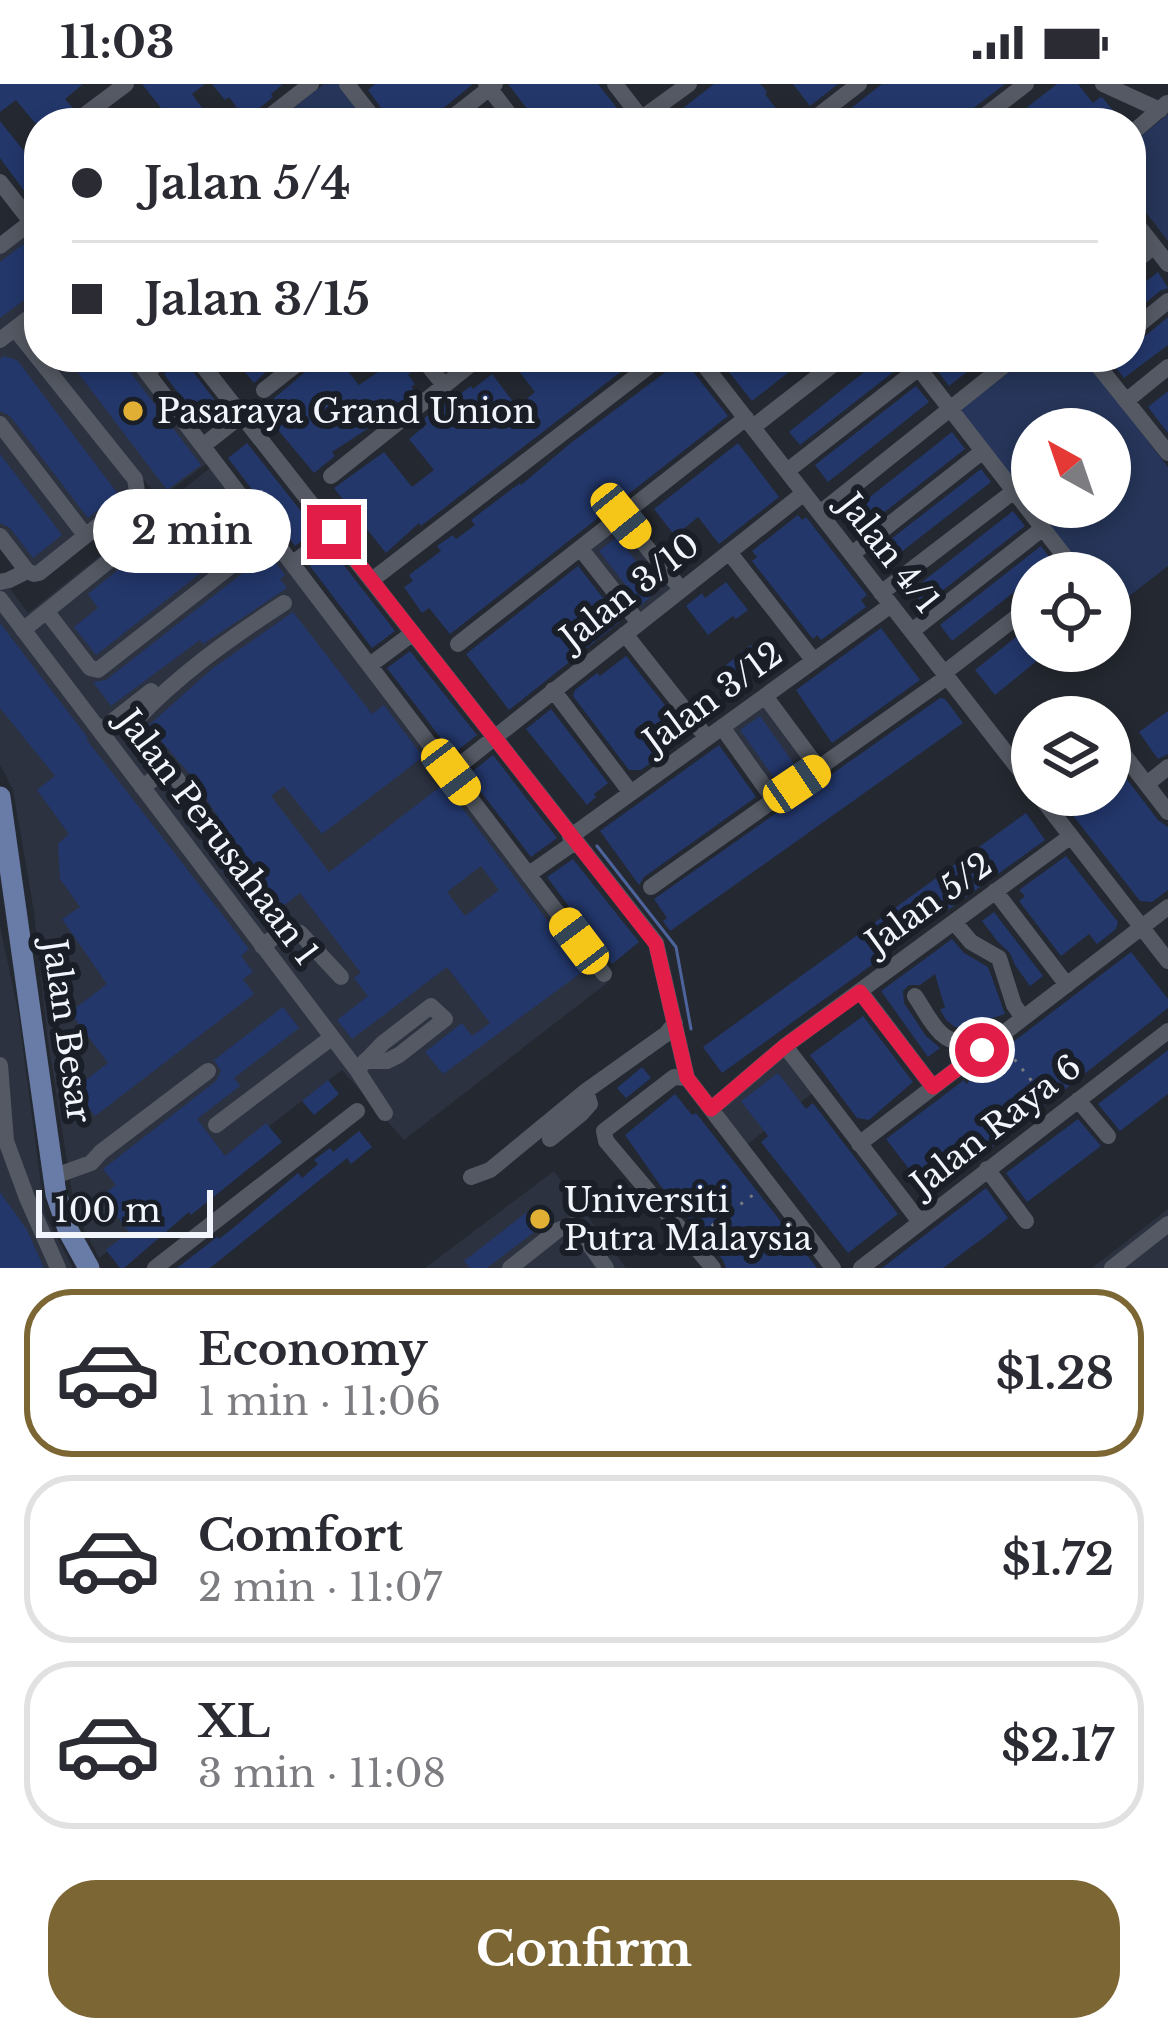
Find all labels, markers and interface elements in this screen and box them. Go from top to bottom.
text: 11:03 [60,14,175,70]
text: Jalan 5/4 [144,155,351,211]
text: Jalan 3/15 [144,271,370,327]
place label: Pasaraya Grand Union [157,391,535,432]
marker: Pasaraya Grand Union [120,398,146,424]
north arrow [1011,408,1131,528]
map controls [1011,408,1131,816]
car [584,477,658,555]
street label: Jalan 4/1 [827,482,948,621]
callout: 2 min [94,490,292,574]
route end [307,505,361,559]
text: 2 min [131,506,253,555]
street label: Jalan 3/10 [549,524,708,660]
button: locate [1011,552,1131,672]
street label: Jalan 3/12 [632,633,791,764]
button: layers [1011,696,1131,816]
street label: Jalan Perusahaan 1 [106,698,327,973]
car [415,732,487,812]
car [757,749,837,819]
street label: Jalan 5/2 [855,844,1000,965]
car [543,901,615,981]
street label: Jalan Besar [33,933,100,1126]
route start [955,1023,1009,1077]
street label: Jalan Raya 6 [900,1046,1089,1207]
place label: Universiti Putra Malaysia [564,1180,813,1259]
scale bar [36,1184,213,1237]
text: 100 m [54,1190,161,1231]
marker: Universiti Putra Malaysia [527,1206,553,1232]
icon: car [54,1319,162,1427]
text: Economy [198,1321,428,1377]
text: $1.28 [996,1345,1114,1401]
text: 1 min · 11:06 [198,1377,441,1426]
icon: car [54,1505,162,1613]
text: Comfort [198,1507,403,1563]
text: $1.72 [1002,1531,1114,1587]
text: 2 min · 11:07 [198,1563,442,1612]
icon: car [54,1691,162,1799]
text: XL [198,1693,270,1749]
text: $2.17 [1001,1717,1114,1773]
text: 3 min · 11:08 [198,1749,446,1798]
button: Confirm [48,1880,1120,2018]

